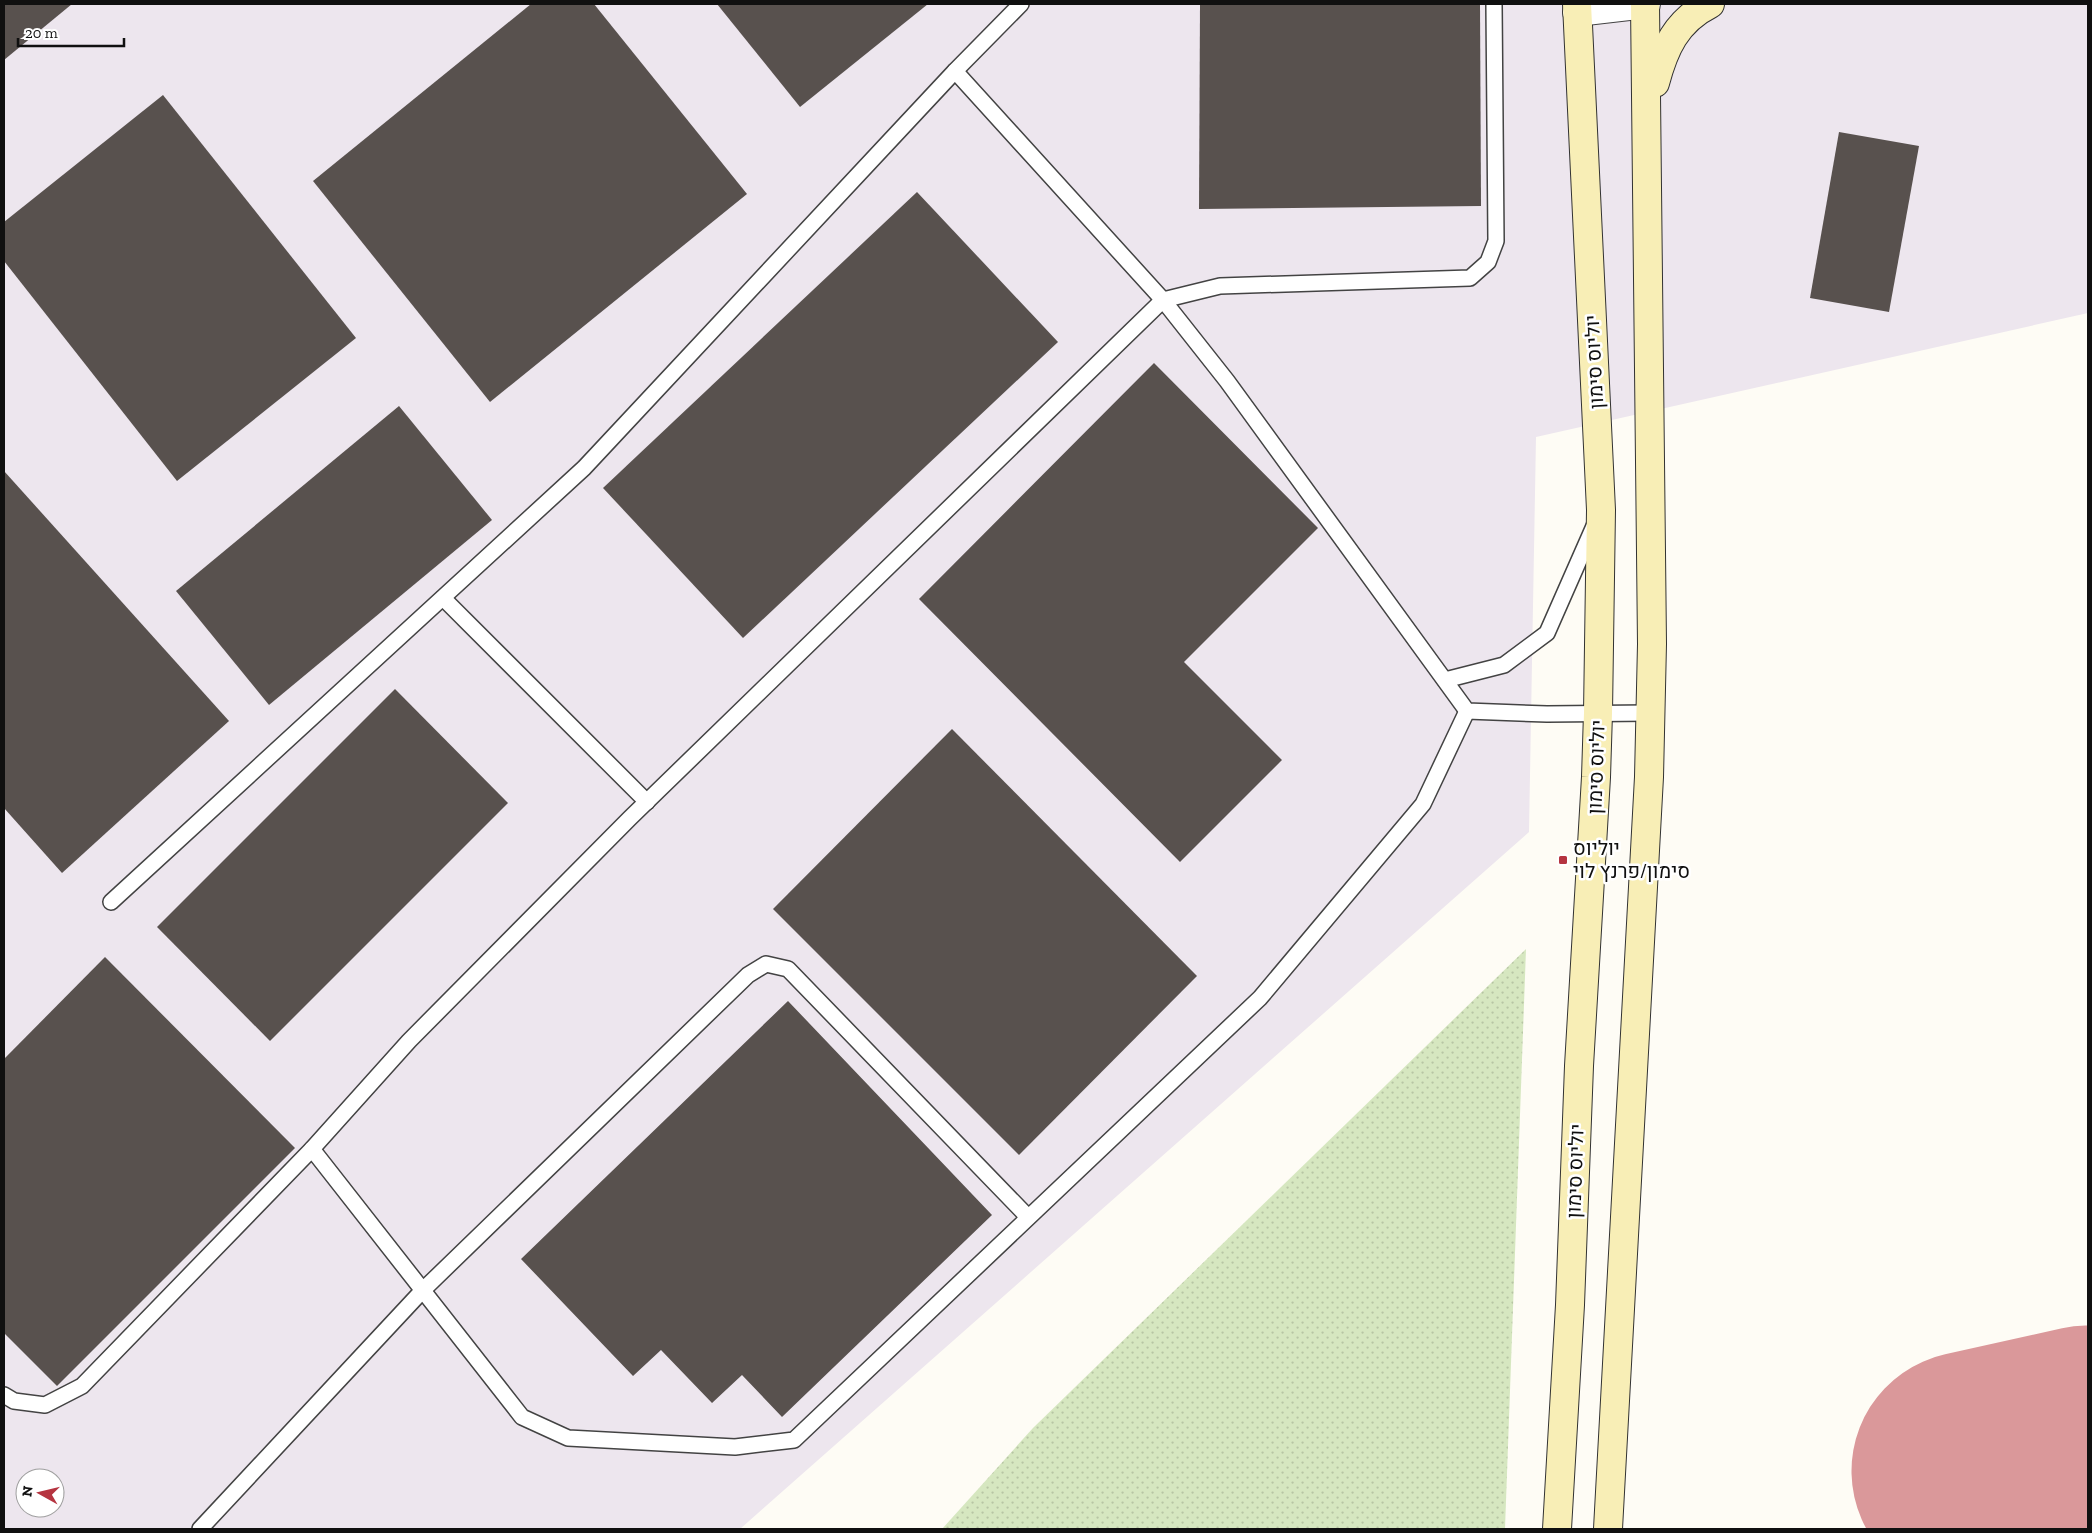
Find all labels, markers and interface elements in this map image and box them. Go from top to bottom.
scale bar [18,15,124,47]
text: 20 m [25,24,58,42]
street label: יוליוס סימון [1580,314,1608,410]
street label: יוליוס סימון [1582,719,1610,815]
place label: יוליוס סימון/פרנץ לוי [1573,836,1690,883]
marker: יוליוס סימון/פרנץ לוי [1557,854,1569,866]
street label: יוליוס סימון [1561,1123,1589,1219]
north arrow [15,1468,65,1518]
text: N [18,1484,37,1498]

